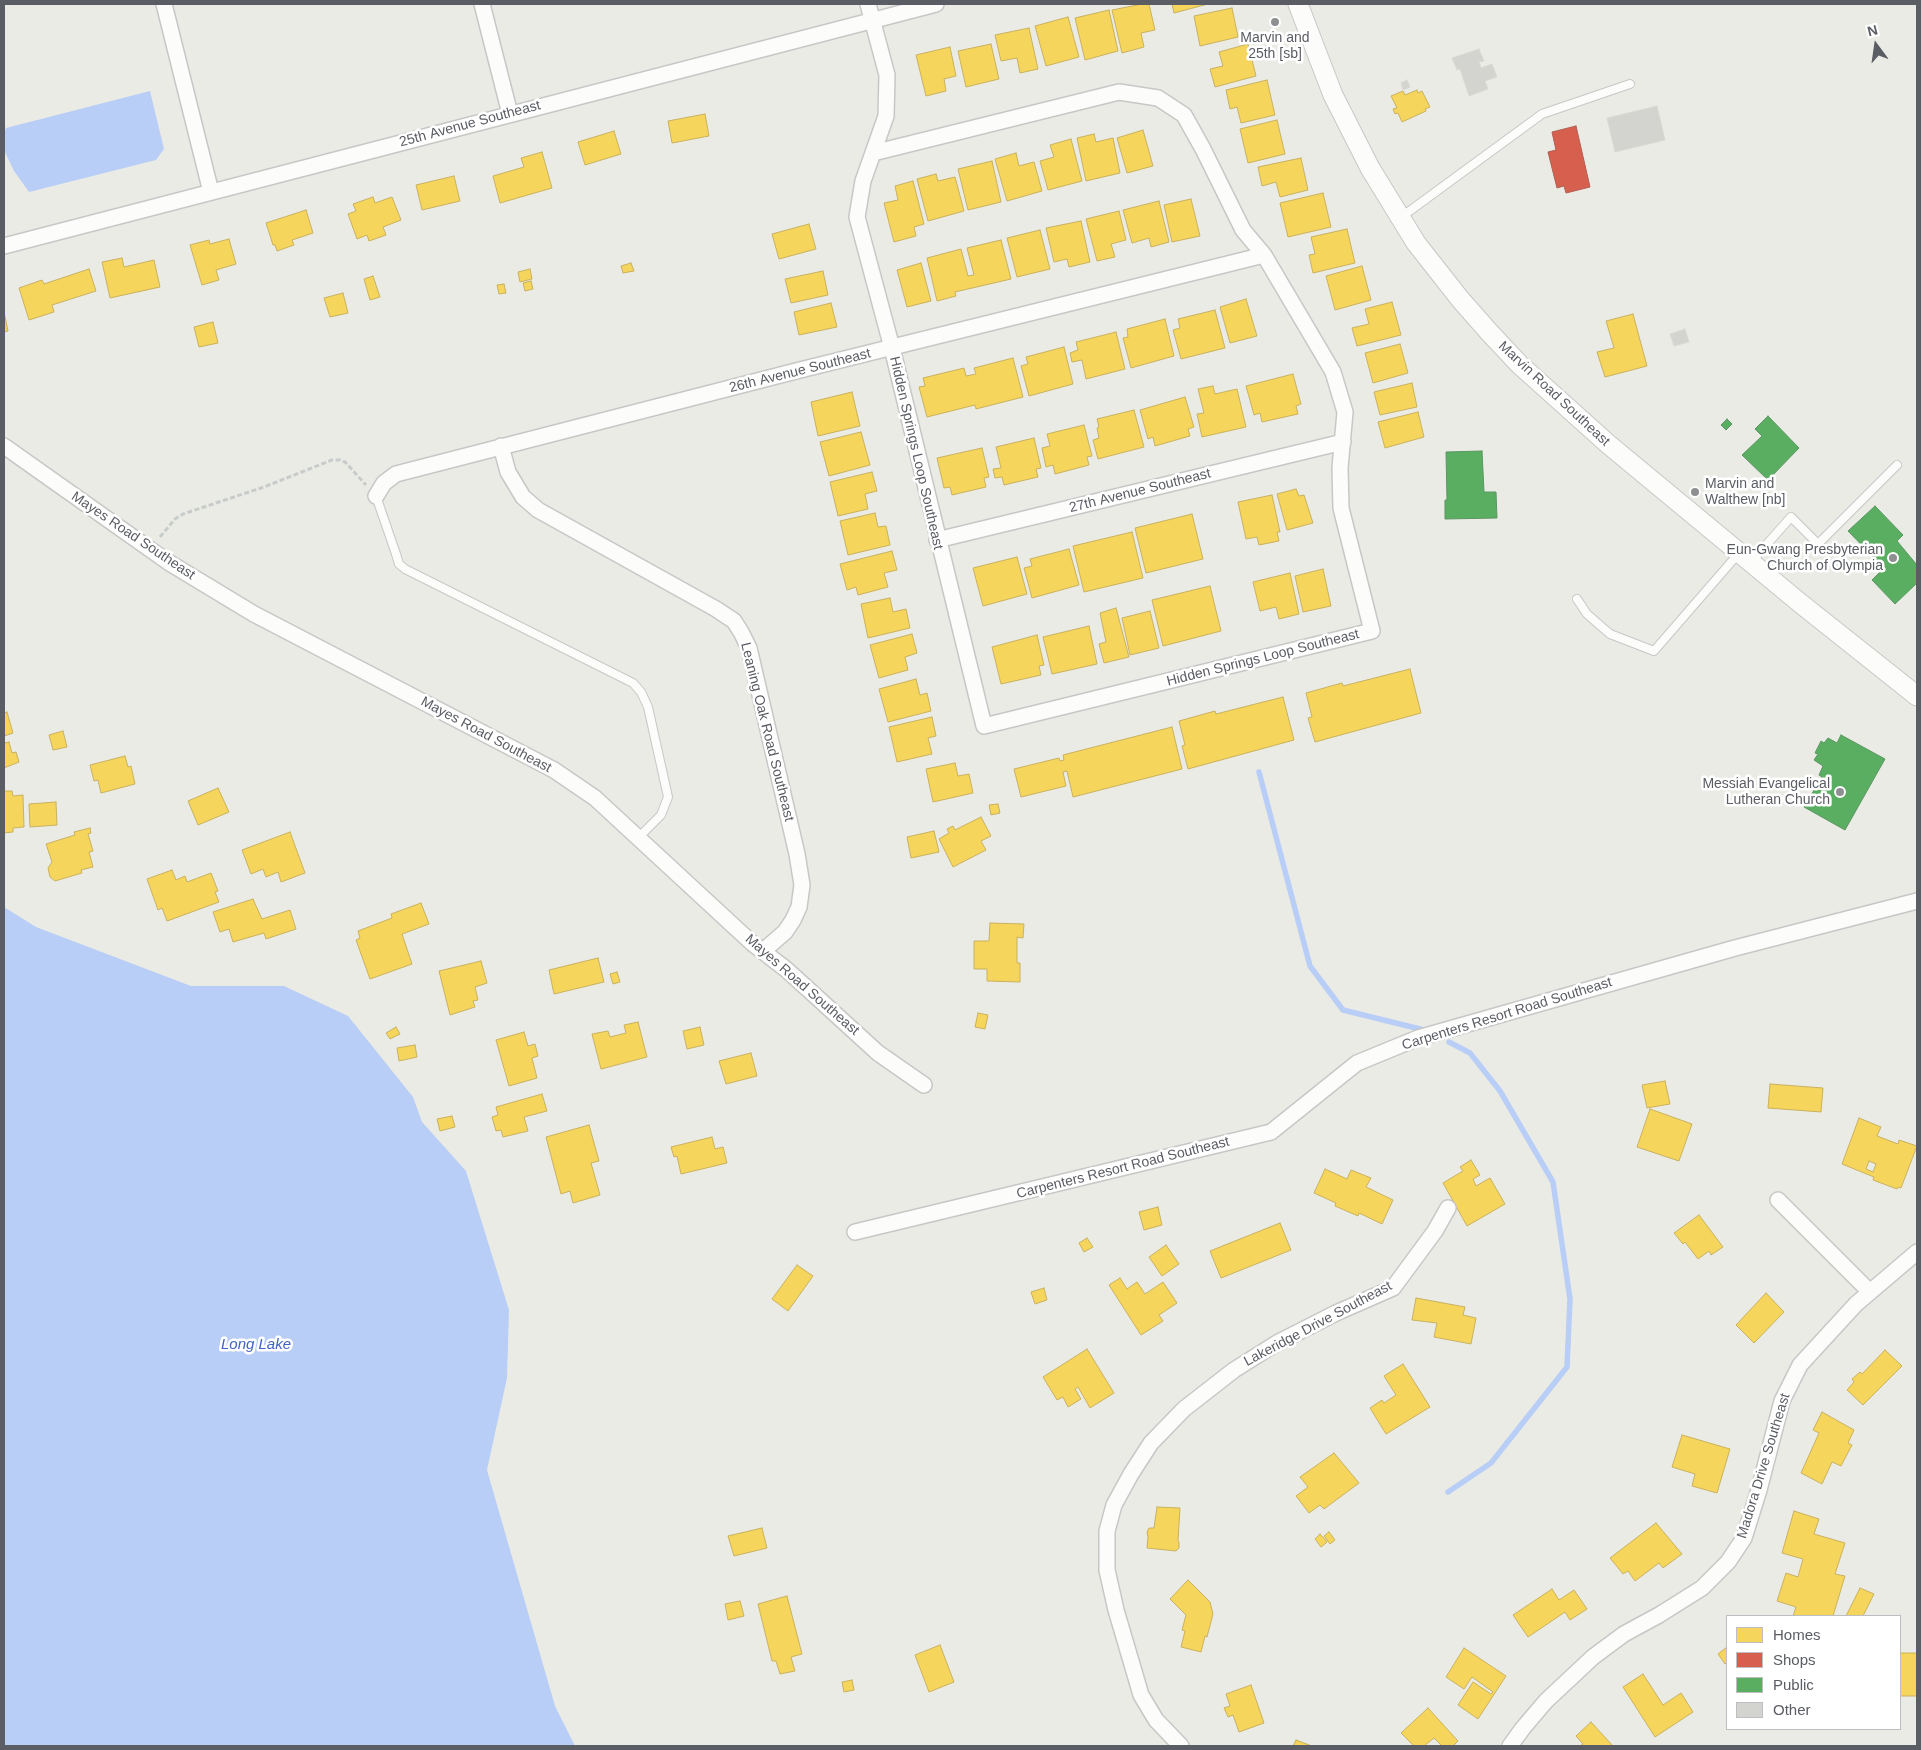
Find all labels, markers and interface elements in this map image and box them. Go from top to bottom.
marker: Marvin and 25th [sb] [1269,16,1281,28]
north arrow [1851,20,1901,70]
text: N [1866,21,1879,39]
place label: Marvin and 25th [sb] [1240,30,1310,62]
street label: 25th Avenue Southeast [398,97,542,151]
street label: Marvin Road Southeast [1495,338,1613,450]
street label: 26th Avenue Southeast [727,345,873,397]
street label: Hidden Springs Loop Southeast [886,355,946,551]
street label: 27th Avenue Southeast [1067,465,1213,517]
place label: Marvin and Walthew [nb] [1705,476,1785,508]
marker: Marvin and Walthew [nb] [1689,486,1701,498]
street label: Mayes Road Southeast [68,488,198,584]
place label: Eun-Gwang Presbyterian Church of Olympia [1727,542,1883,574]
marker: Eun-Gwang Presbyterian Church of Olympia [1887,552,1899,564]
street label: Hidden Springs Loop Southeast [1165,626,1361,690]
street label: Leaning Oak Road Southeast [737,641,797,823]
street label: Mayes Road Southeast [418,693,554,777]
place label: Messiah Evangelical Lutheran Church [1702,776,1830,809]
marker: Messiah Evangelical Lutheran Church [1834,786,1846,798]
street label: Mayes Road Southeast [742,931,862,1039]
street label: Carpenters Resort Road Southeast [1400,974,1614,1054]
street label: Carpenters Resort Road Southeast [1015,1133,1231,1203]
street label: Lakeridge Drive Southeast [1241,1278,1395,1370]
water label: Long Lake [221,1336,291,1354]
street label: Madora Drive Southeast [1734,1391,1794,1541]
legend [1726,1615,1901,1730]
text: Homes [1773,1626,1821,1643]
text: Shops [1773,1651,1816,1668]
text: Public [1773,1676,1814,1693]
text: Other [1773,1701,1811,1718]

